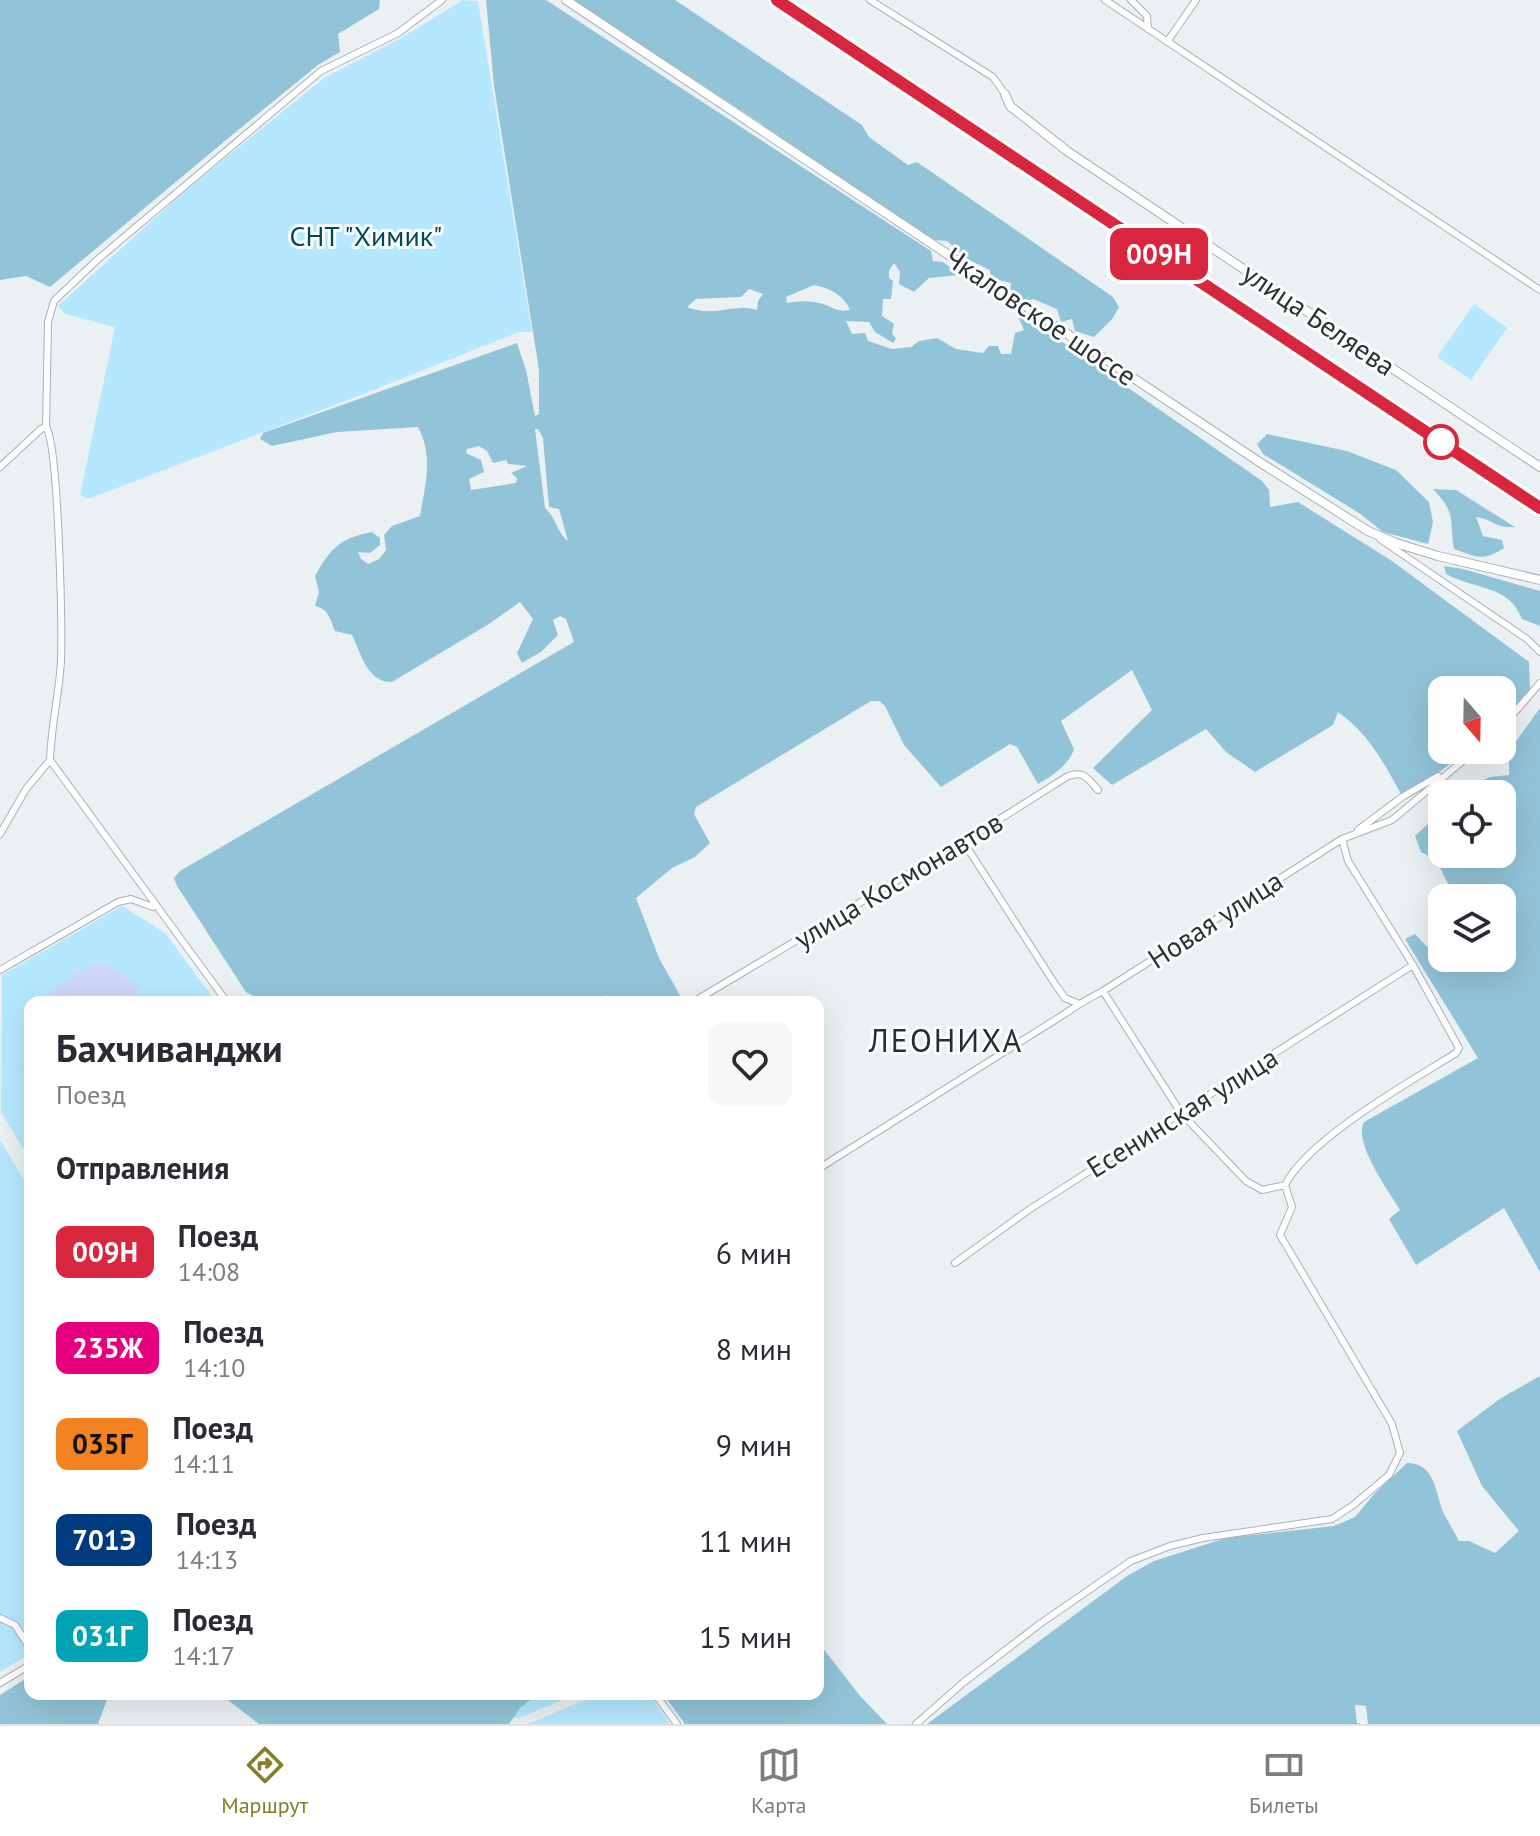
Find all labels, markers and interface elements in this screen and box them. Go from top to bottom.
park label: СНТ "Химик" [290,217,442,254]
line badge: 009Н [1103,228,1215,280]
text: 009Н [1126,235,1192,272]
street label: Чкаловское шоссе [938,238,1144,394]
street label: улица Беляева [1235,254,1403,384]
unlabelled marker [1424,425,1458,459]
north arrow [1428,676,1516,764]
map controls [1428,676,1516,972]
button: locate [1428,780,1516,868]
street label: улица Космонавтов [787,803,1009,957]
street label: Новая улица [1140,862,1290,976]
button: layers [1428,884,1516,972]
district label: ЛЕОНИХА [868,1019,1023,1061]
button: heart [708,1022,792,1106]
text: Бахчиванджи [56,1023,283,1072]
street label: Есенинская улица [1079,1038,1285,1186]
text: Поезд [56,1078,126,1111]
text: Отправления [56,1148,229,1187]
text: Поезд [178,1216,258,1255]
text: 009Н [72,1233,138,1270]
text: 6 мин [716,1233,792,1272]
text: 14:08 [178,1255,240,1288]
text: Поезд [183,1312,264,1351]
text: 235Ж [72,1329,143,1366]
text: 8 мин [716,1329,792,1368]
text: 14:10 [183,1351,246,1384]
text: Поезд [172,1408,253,1447]
text: 035Г [72,1425,132,1462]
text: 9 мин [716,1425,792,1464]
text: 14:11 [172,1447,235,1480]
text: Поезд [176,1504,256,1543]
text: 701Э [72,1521,136,1558]
text: 11 мин [699,1521,792,1560]
text: 14:13 [176,1543,238,1576]
text: Поезд [172,1600,253,1639]
text: 031Г [72,1617,132,1654]
text: 15 мин [699,1617,792,1656]
text: 14:17 [172,1639,235,1672]
tab: Маршрут [221,1743,308,1819]
tab: Карта [751,1743,806,1819]
tab: Билеты [1249,1743,1319,1819]

